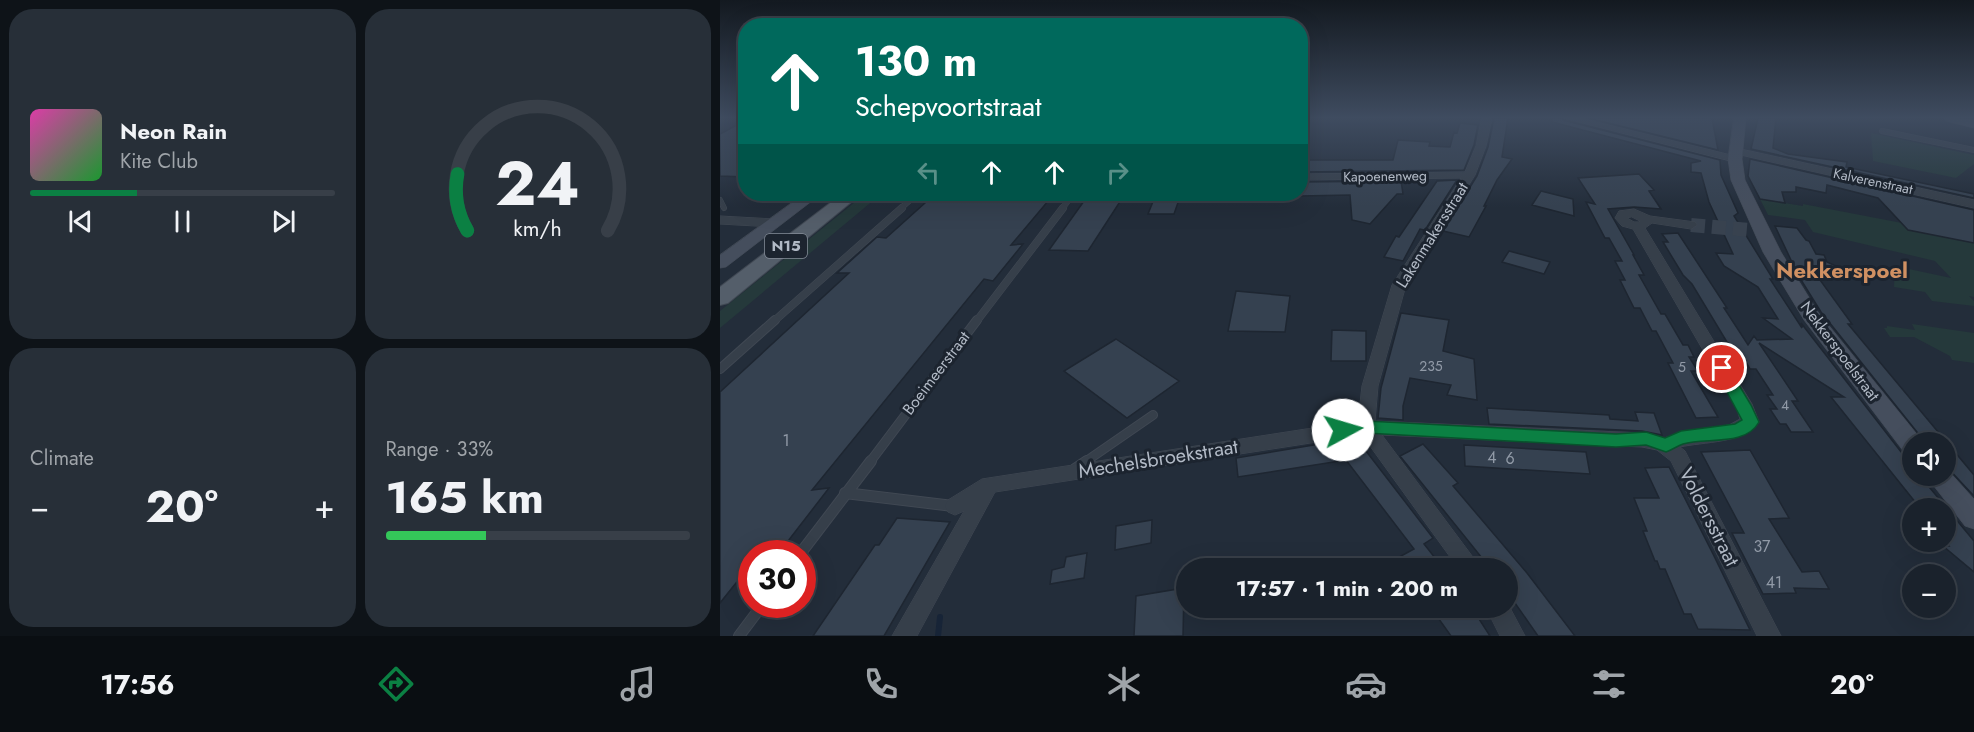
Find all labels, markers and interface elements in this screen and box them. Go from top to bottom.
text: 130 m [855,31,977,92]
icon: ahead [756,42,834,120]
text: Schepvoortstraat [855,87,1042,126]
text: Neon Rain [120,115,227,147]
text: 24 [496,138,580,228]
text: Kite Club [120,147,198,176]
icon: left [912,156,945,189]
icon: ahead [975,156,1008,189]
icon: ahead [1038,156,1071,189]
icon: right [1101,156,1134,189]
street label: Kalverenstraat [1831,163,1915,199]
street label: Kapoenenweg [1343,165,1427,187]
street label: Lakenmakersstraat [1390,178,1474,292]
icon: previous [64,205,97,238]
icon: pause [166,205,199,238]
icon: next [267,205,300,238]
text: km/h [514,213,562,244]
road number: N15 [765,234,807,258]
district label: Nekkerspoel [1776,254,1908,286]
street label: Nekkerspoelstraat [1795,296,1885,406]
street label: Boeimeerstraat [897,326,975,420]
pin [1696,342,1747,393]
icon: arrive [1705,351,1738,384]
house number: 235 [1419,356,1443,376]
house number: 5 [1678,357,1686,377]
house number: 4 [1781,395,1789,415]
position arrow [1311,398,1375,462]
house number: 1 [782,429,790,452]
street label: Mechelsbroekstraat [1076,432,1240,486]
map controls [1902,432,1956,618]
button: sound [1902,432,1956,486]
text: Range · 33% [386,435,493,464]
text: Climate [30,444,94,473]
house number: 4 [1487,446,1497,469]
house number: 6 [1505,447,1515,470]
street label: Voldersstraat [1672,463,1746,572]
text: 165 km [386,465,544,530]
text: 20° [146,474,218,539]
text: − [30,483,49,530]
text: + [314,483,335,530]
button: + [1902,498,1956,552]
house number: 37 [1754,535,1771,558]
speed limit sign: 30 [738,540,816,618]
button: − [1902,564,1956,618]
house number: 41 [1766,571,1782,594]
text: 17:57 · 1 min · 200 m [1236,572,1458,604]
icon: directions [375,663,417,705]
icon: music [617,663,659,705]
icon: phone [860,663,902,705]
icon: climate [1103,663,1145,705]
icon: car [1345,663,1387,705]
icon: filters [1588,663,1630,705]
text: 17:56 [100,665,174,704]
text: 20° [1830,665,1874,704]

